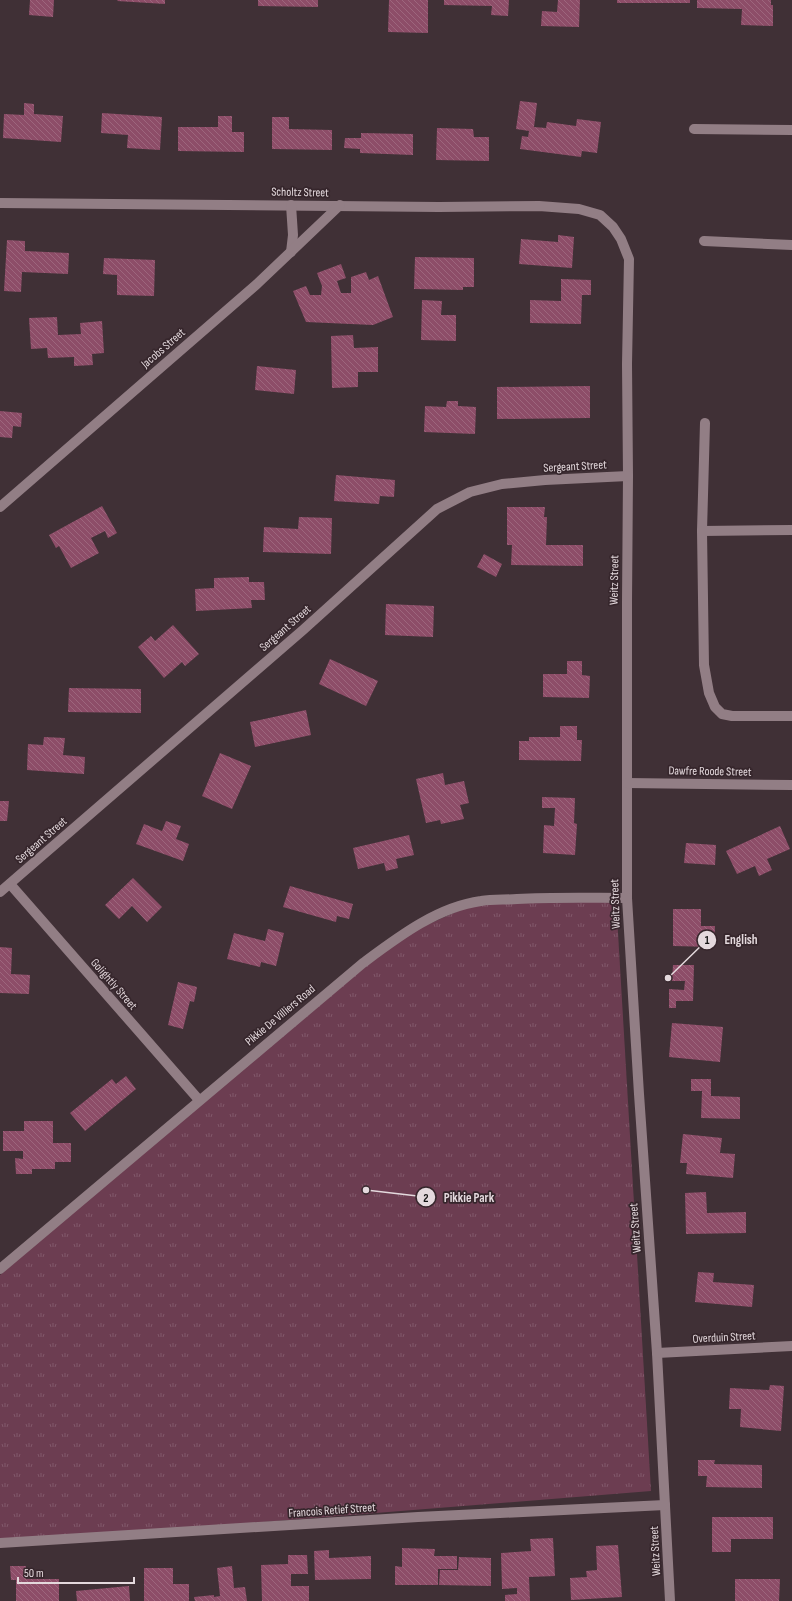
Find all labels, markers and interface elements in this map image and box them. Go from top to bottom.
street label: Scholtz Street [271,184,329,201]
street label: Jacobs Street [138,325,189,372]
street label: Sergeant Street [543,457,607,476]
street label: Weitz Street [607,555,622,605]
street label: Sergeant Street [256,602,314,655]
street label: Dawfre Roode Street [668,763,752,780]
street label: Sergeant Street [12,814,70,867]
street label: Weitz Street [607,878,624,929]
callout: English [697,927,766,952]
text: English [724,932,758,948]
text: 1 [705,933,710,948]
street label: Golightly Street [87,955,140,1013]
street label: Pikkie De Villiers Road [242,982,318,1049]
callout: Pikkie Park [416,1185,502,1210]
text: Pikkie Park [444,1190,495,1206]
text: 2 [423,1191,429,1206]
street label: Weitz Street [626,1202,645,1253]
street label: Overduin Street [692,1328,756,1347]
street label: Francois Retief Street [288,1500,376,1521]
street label: Weitz Street [647,1525,664,1576]
scale bar [18,1559,134,1585]
text: 50 m [24,1566,44,1581]

